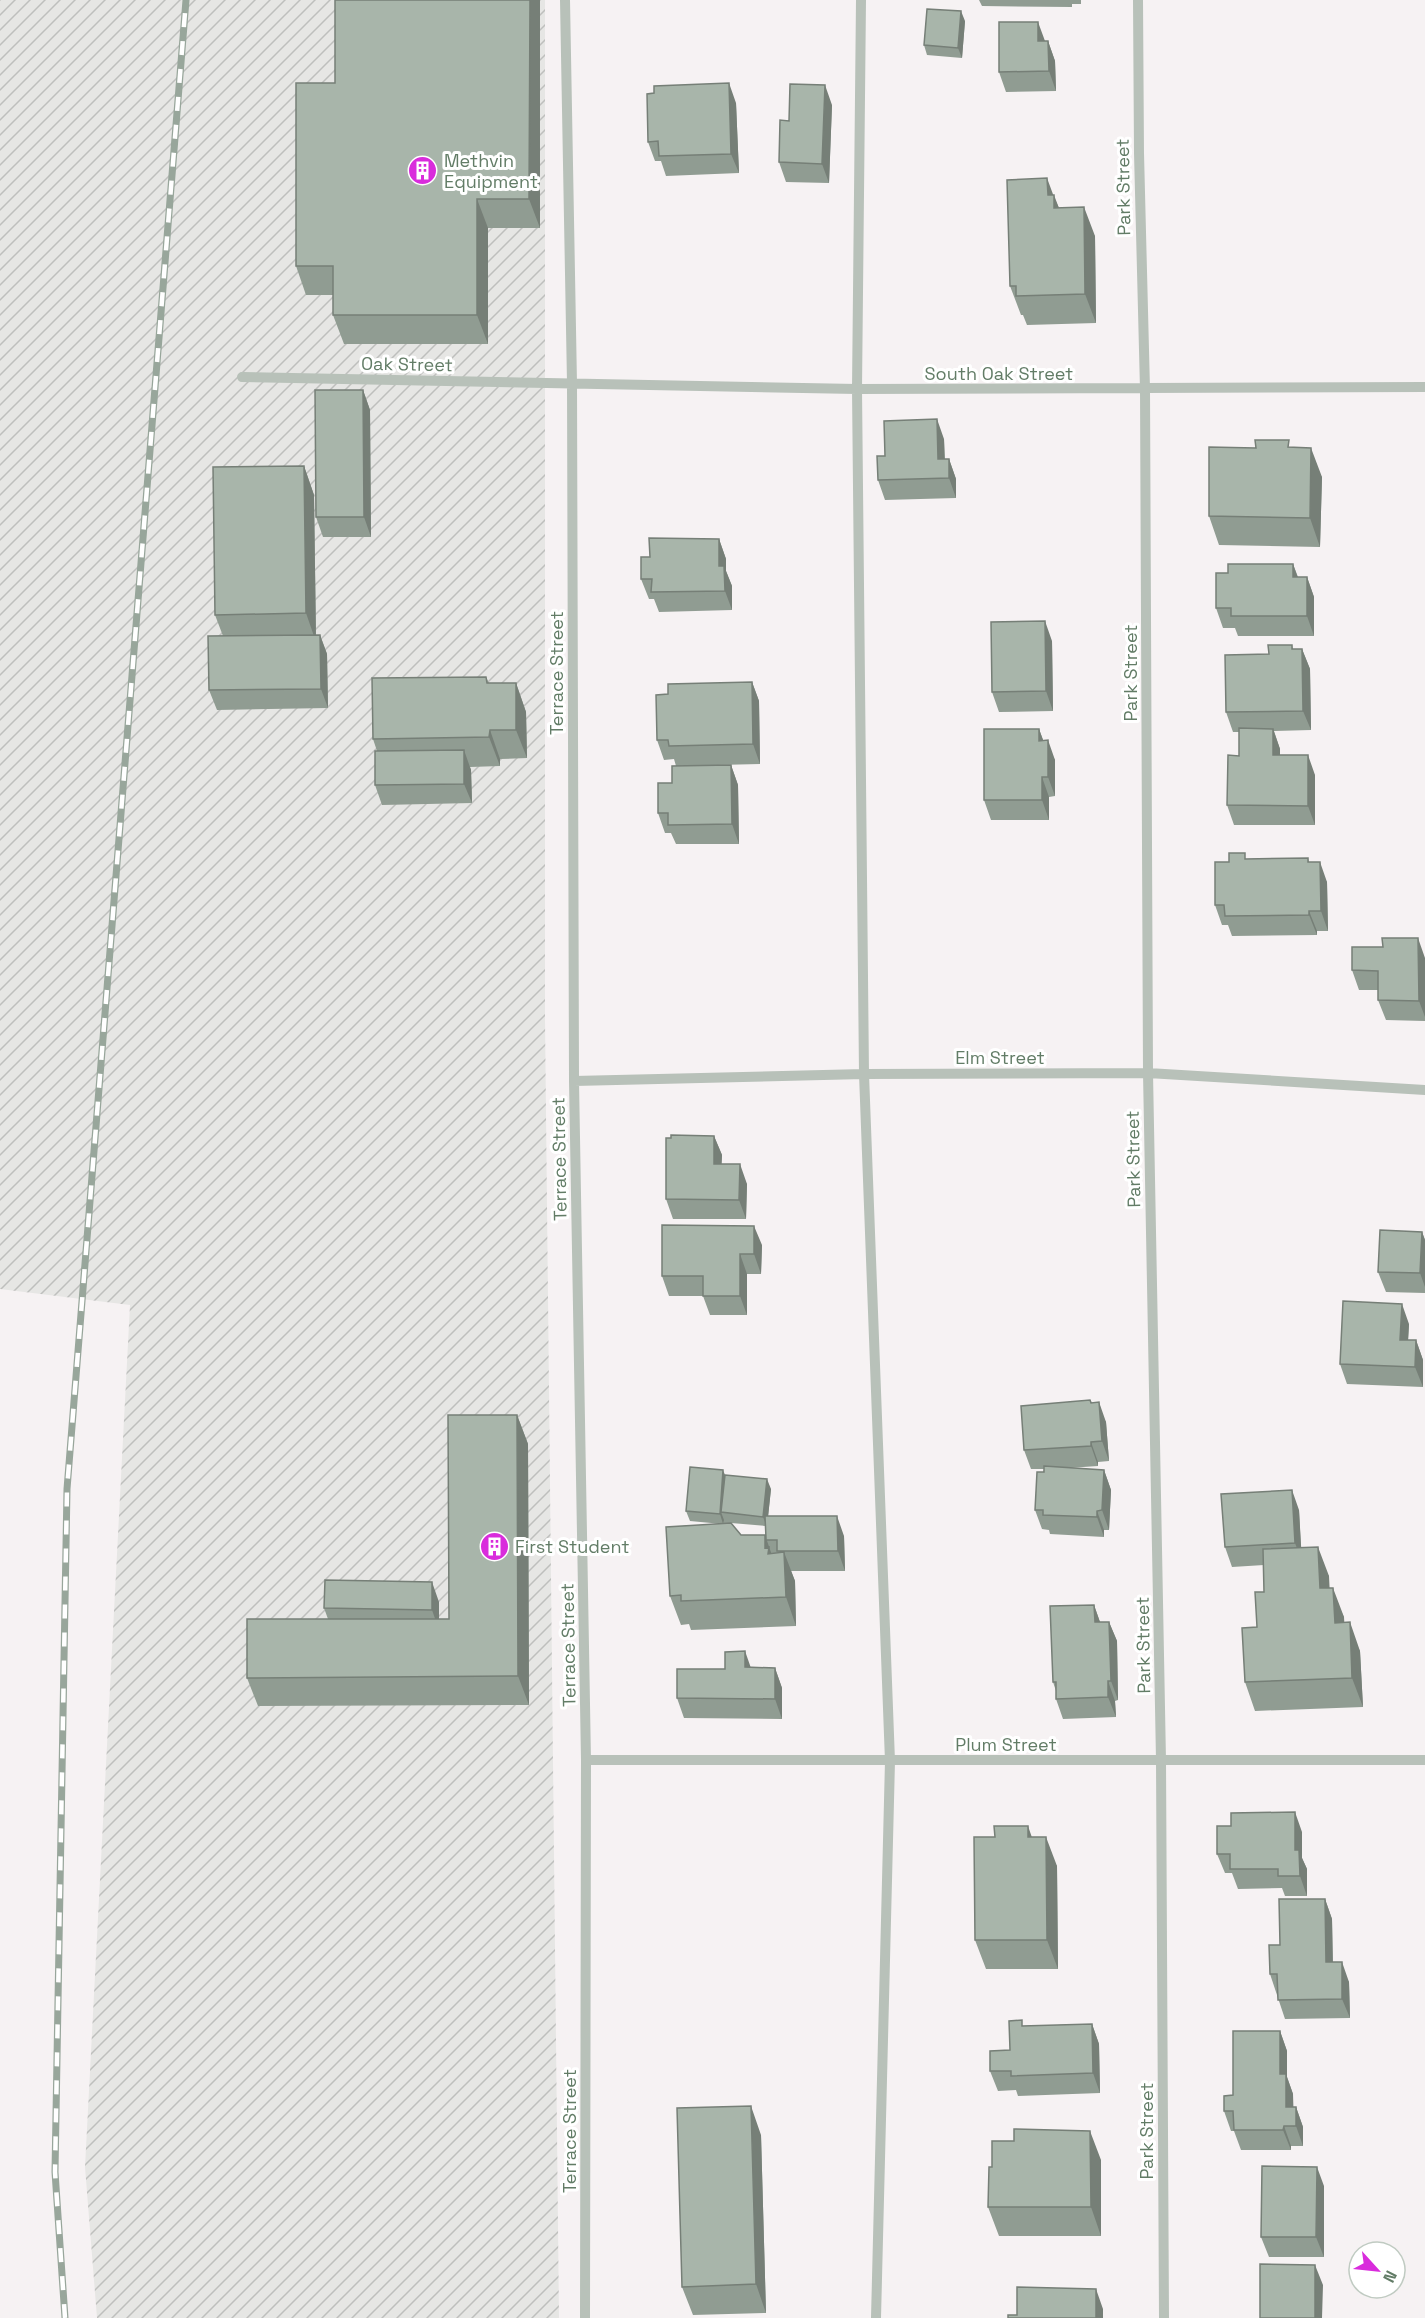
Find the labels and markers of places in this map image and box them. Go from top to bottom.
place label: Methvin Equipment [444,149,538,193]
building icon: Methvin Equipment [407,154,439,186]
building icon: First Student [478,1530,510,1562]
place label: First Student [515,1535,630,1558]

